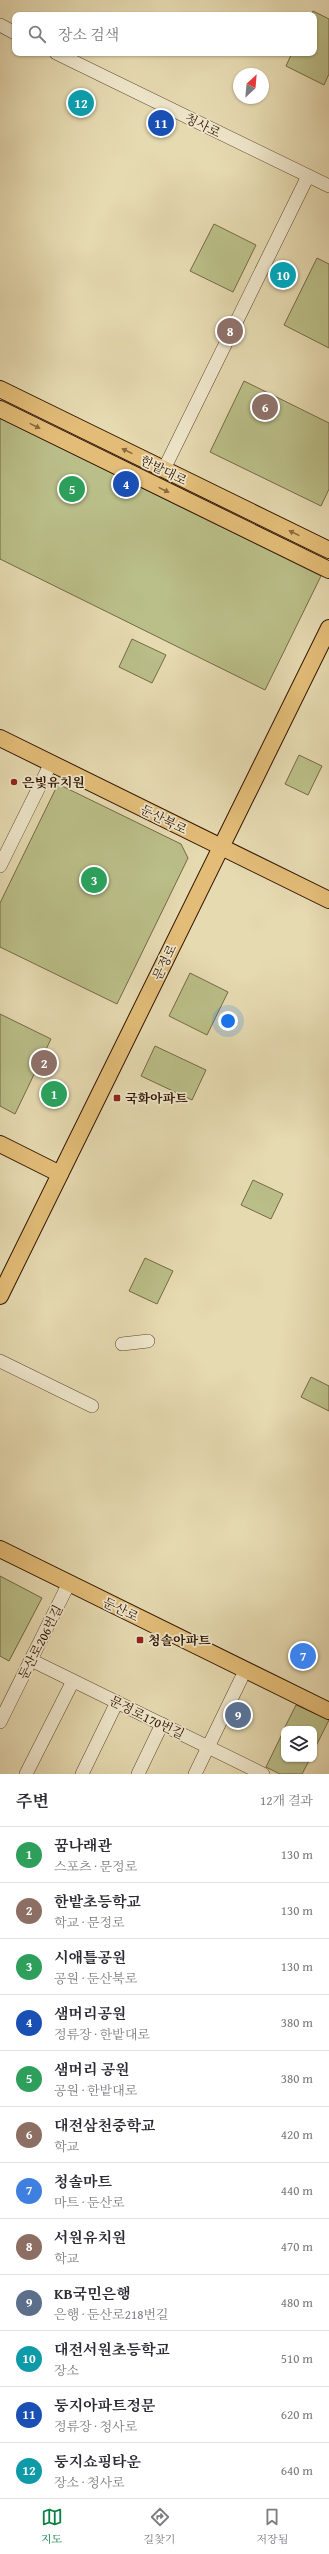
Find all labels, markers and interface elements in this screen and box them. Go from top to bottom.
search box [12,12,317,56]
icon: search [26,23,48,45]
text: 장소 검색 [58,24,119,45]
north arrow [233,68,269,104]
pin: 12 [68,88,94,118]
pin: 11 [148,108,174,138]
street label: 청사로 [182,109,224,142]
pin: 10 [270,260,296,290]
pin: 8 [217,316,243,346]
pin: 6 [252,392,278,422]
one-way arrow [29,423,41,429]
one-way arrow [121,448,133,454]
street label: 한밭대로 [137,451,191,490]
pin: 4 [113,469,139,499]
pin: 5 [59,474,85,504]
one-way arrow [159,487,170,493]
one-way arrow [288,530,300,536]
place label: 은빛유치원 [22,773,85,792]
marker: 은빛유치원 [9,777,19,787]
street label: 둔산북로 [137,800,191,839]
pin: 3 [81,865,107,895]
street label: 문정로 [148,941,181,983]
your location [218,1011,238,1031]
pin: 2 [31,1048,57,1078]
pin: 1 [41,1079,67,1109]
place label: 국화아파트 [125,1089,188,1108]
marker: 국화아파트 [112,1093,122,1103]
street label: 둔산로 [100,1593,142,1626]
street label: 둔산로206번길 [13,1602,67,1683]
place label: 청솔아파트 [148,1631,211,1650]
marker: 청솔아파트 [135,1635,145,1645]
pin: 7 [290,1641,316,1671]
street label: 문정로170번길 [106,1691,188,1744]
pin: 9 [225,1700,251,1730]
map controls [281,1726,317,1762]
button: layers [281,1726,317,1762]
text: 주변 [16,1788,49,1813]
text: 12개 결과 [260,1791,313,1810]
text: 꿈나래관 [54,1835,112,1856]
text: 1 [26,1845,32,1864]
text: 130 m [281,1845,313,1864]
text: 스포츠 · 문정로 [54,1857,137,1876]
text: 한밭초등학교 [54,1891,141,1912]
text: 2 [26,1901,32,1920]
text: 130 m [281,1901,313,1920]
text: 학교 · 문정로 [54,1913,125,1932]
text: 시애틀공원 [54,1947,126,1968]
text: 3 [26,1957,32,1976]
text: 130 m [281,1957,313,1976]
text: 공원 · 둔산북로 [54,1969,137,1988]
text: 샘머리공원 [54,2003,126,2024]
text: 4 [26,2013,32,2032]
text: 380 m [281,2013,313,2032]
text: 정류장 · 한밭대로 [54,2025,150,2044]
text: 샘머리 공원 [54,2059,130,2080]
text: 5 [26,2069,32,2088]
text: 380 m [281,2069,313,2088]
text: 공원 · 한밭대로 [54,2081,137,2100]
text: 대전삼천중학교 [54,2115,155,2136]
text: 6 [26,2125,32,2144]
text: 420 m [281,2125,313,2144]
text: 학교 [54,2137,79,2156]
text: 청솔마트 [54,2171,112,2192]
text: 7 [26,2181,32,2200]
text: 440 m [281,2181,313,2200]
text: 마트 · 둔산로 [54,2193,125,2212]
text: 서원유치원 [54,2227,126,2248]
text: 8 [26,2237,32,2256]
text: 470 m [281,2237,313,2256]
text: 학교 [54,2249,79,2268]
text: KB국민은행 [54,2283,131,2304]
text: 9 [26,2293,32,2312]
text: 480 m [281,2293,313,2312]
text: 은행 · 둔산로218번길 [54,2305,169,2324]
text: 대전서원초등학교 [54,2339,170,2360]
text: 10 [22,2349,36,2368]
text: 510 m [281,2349,313,2368]
text: 장소 [54,2361,79,2380]
text: 둥지아파트정문 [54,2395,155,2416]
text: 11 [22,2405,36,2424]
text: 620 m [281,2405,313,2424]
text: 정류장 · 청사로 [54,2417,137,2436]
text: 둥지쇼핑타운 [54,2451,141,2472]
text: 12 [22,2461,36,2480]
text: 640 m [281,2461,313,2480]
text: 장소 · 청사로 [54,2473,125,2492]
tab: 지도 [41,2506,63,2547]
tab: 길찾기 [144,2506,175,2547]
tab: 저장됨 [257,2506,288,2547]

